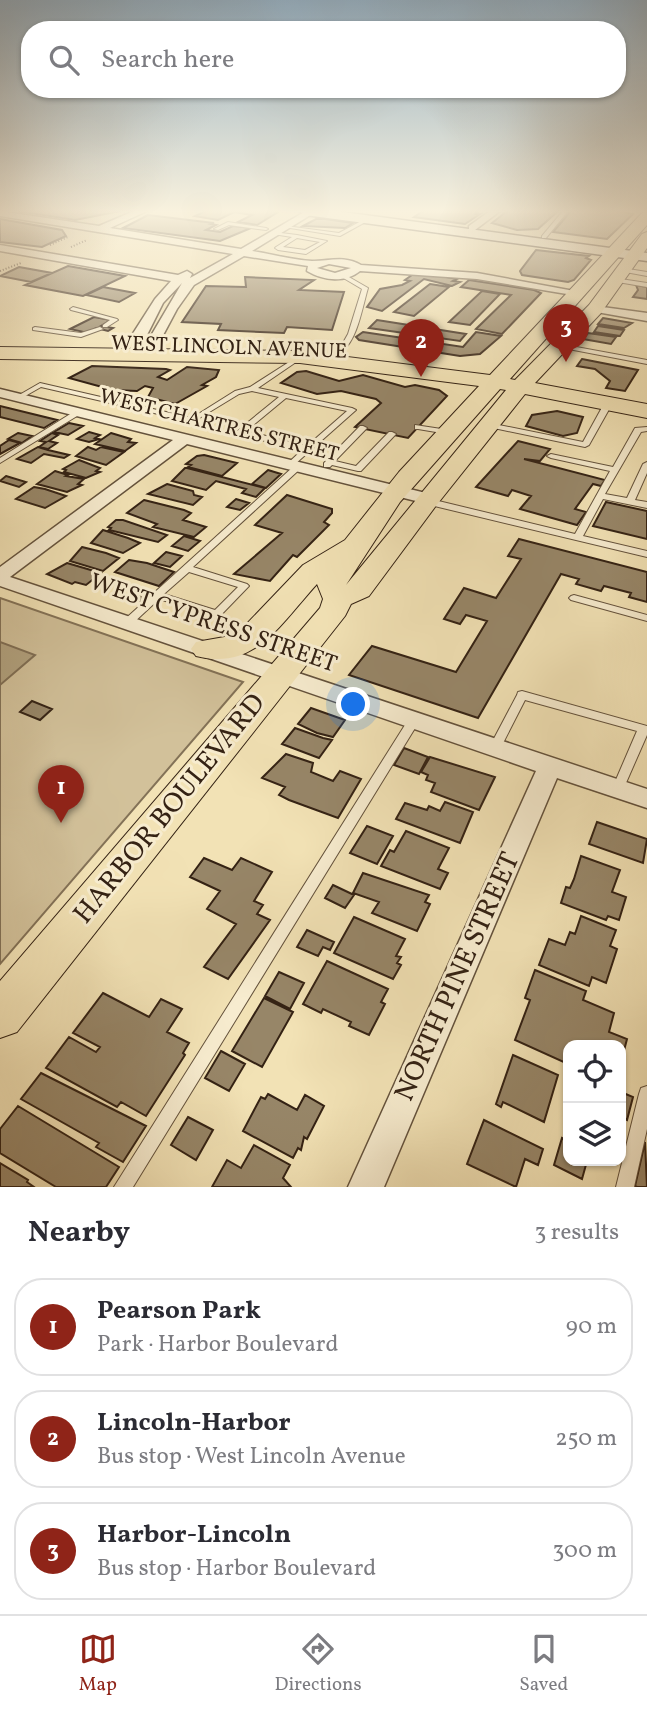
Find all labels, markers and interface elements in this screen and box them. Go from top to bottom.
search box [21,21,626,98]
icon: search [45,41,83,79]
text: Search here [101,42,234,78]
pin: 3 [543,304,589,362]
pin: 2 [398,319,444,377]
street label: WEST LINCOLN AVENUE [110,329,348,367]
street label: WEST CHARTRES STREET [96,382,342,470]
street label: WEST CYPRESS STREET [85,566,341,682]
street label: HARBOR BOULEVARD [65,686,275,932]
your location [336,687,370,721]
pin: 1 [38,765,84,823]
street label: NORTH PINE STREET [386,846,530,1108]
map controls [563,1040,626,1166]
button: locate [563,1040,626,1103]
button: layers [563,1103,626,1166]
text: Nearby [28,1212,130,1254]
text: 3 results [534,1217,619,1249]
text: Pearson Park [97,1293,261,1329]
text: 1 [48,1311,58,1343]
text: 90 m [566,1311,617,1343]
text: Park · Harbor Boulevard [97,1329,338,1361]
text: Lincoln-Harbor [97,1405,291,1441]
text: 2 [47,1423,59,1455]
text: 250 m [555,1423,617,1455]
text: Bus stop · West Lincoln Avenue [97,1441,406,1473]
text: Harbor-Lincoln [97,1517,291,1553]
text: 3 [47,1535,59,1567]
text: 300 m [553,1535,617,1567]
text: Bus stop · Harbor Boulevard [97,1553,376,1585]
tab: Map [79,1630,117,1698]
tab: Directions [275,1630,362,1698]
tab: Saved [519,1630,568,1698]

